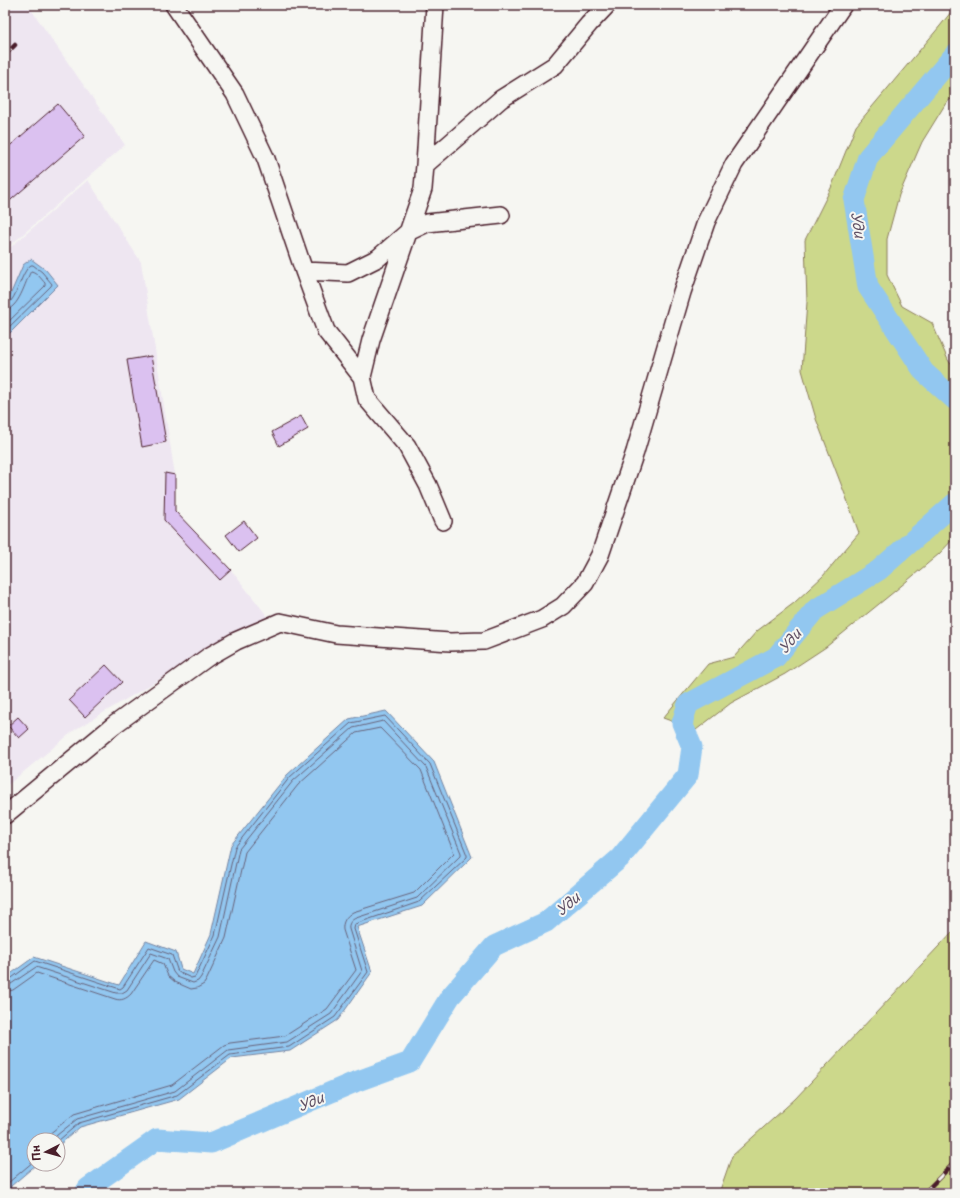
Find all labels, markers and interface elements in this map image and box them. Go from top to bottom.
water label: Уди [846,210,871,241]
water label: Уди [773,623,807,657]
water label: Уди [551,886,586,920]
water label: Уди [295,1086,328,1116]
north arrow [26,1132,66,1172]
text: Пн [26,1144,45,1162]

